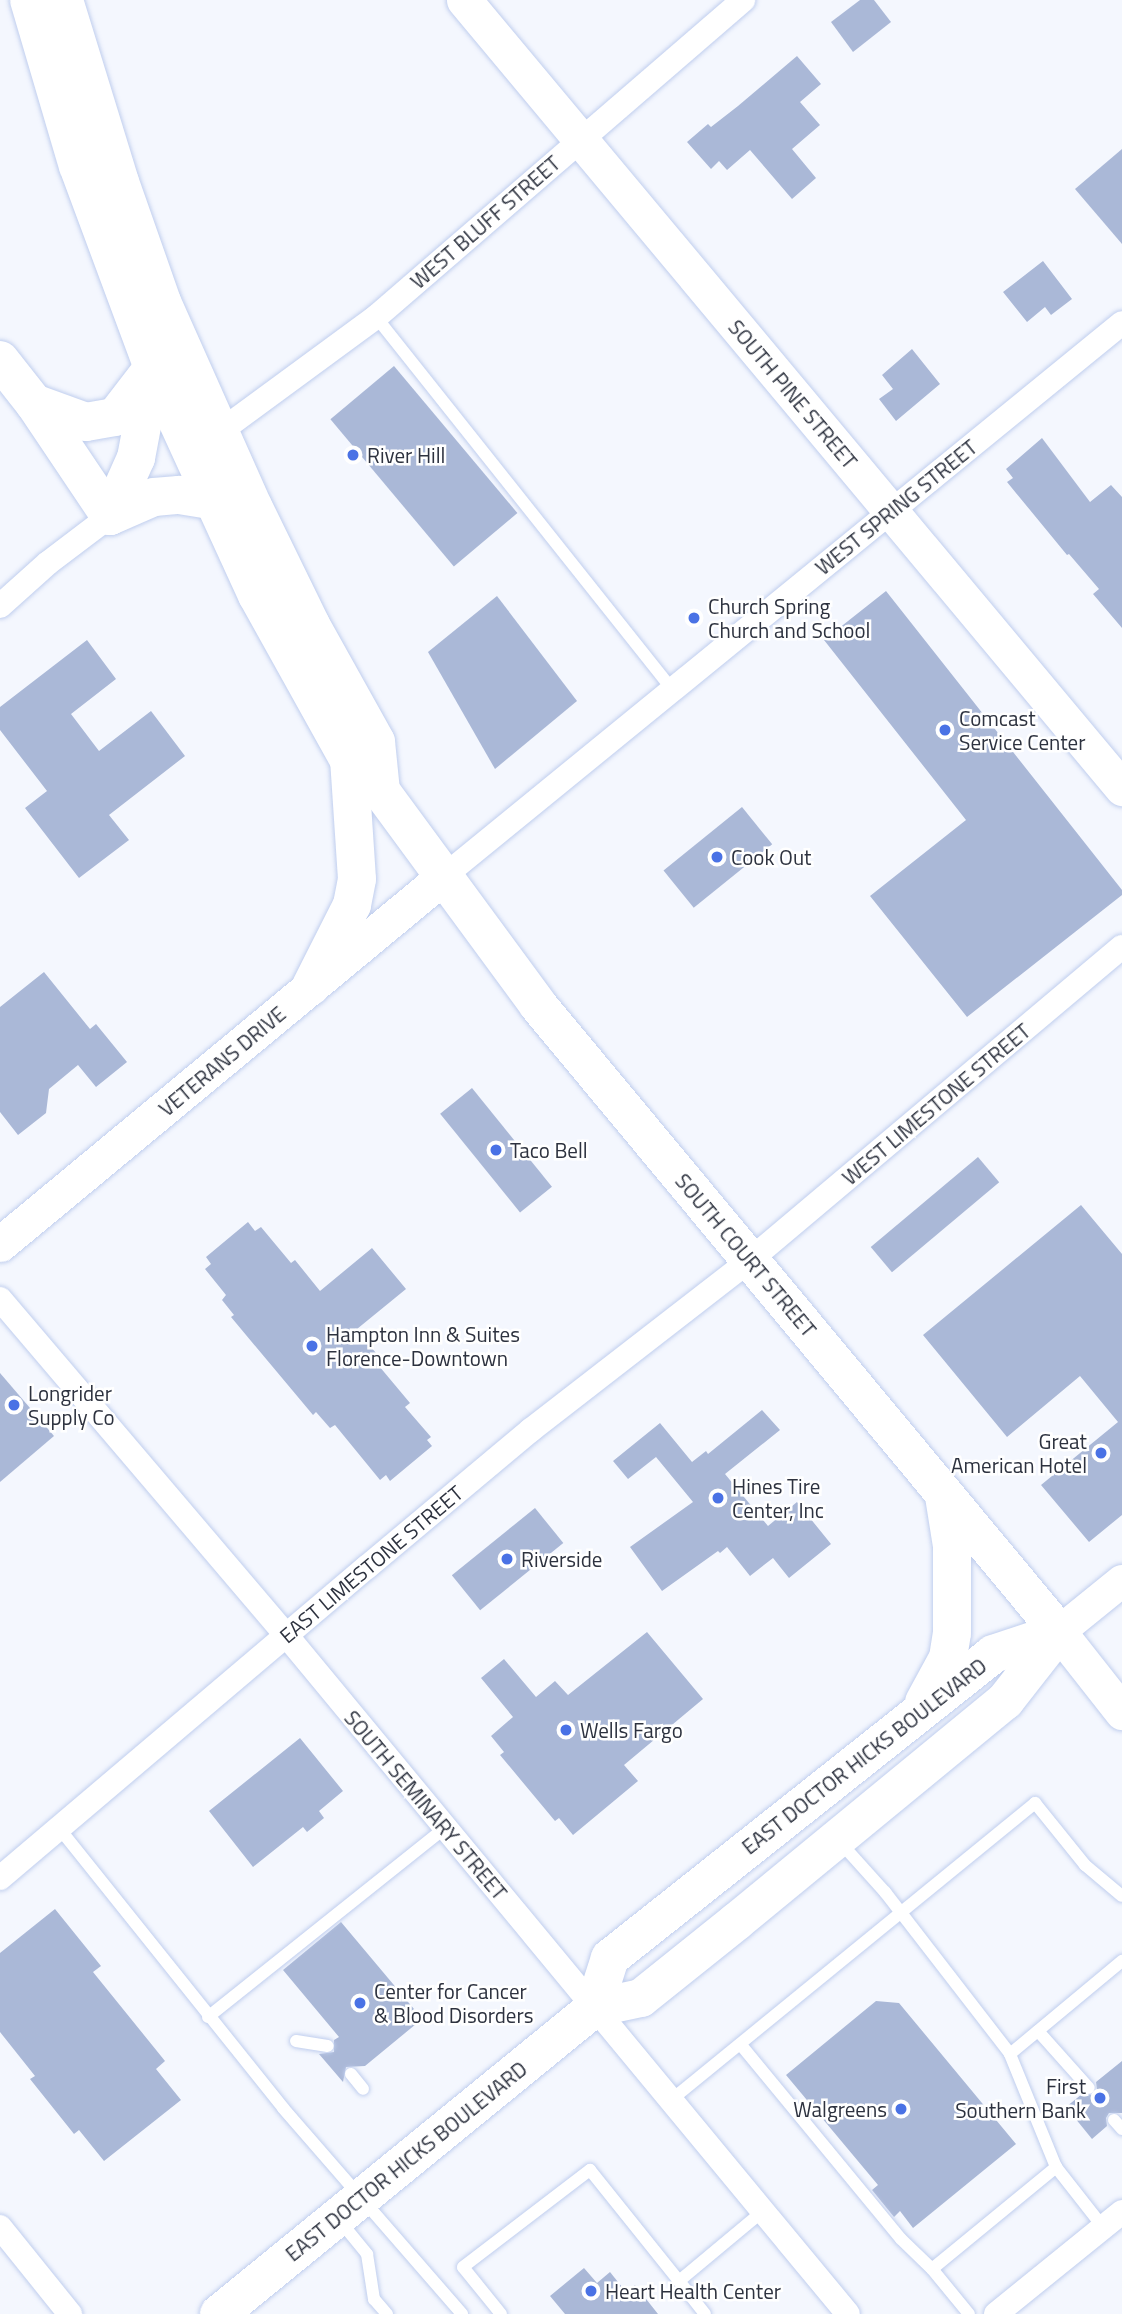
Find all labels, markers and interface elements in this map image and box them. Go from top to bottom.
street label: WEST BLUFF STREET [405,150,565,294]
street label: SOUTH PINE STREET [723,315,863,473]
street label: WEST SPRING STREET [810,434,982,580]
place label: River Hill [367,442,445,468]
marker: River Hill [345,447,361,463]
place label: Church Spring Church and School [708,593,870,643]
marker: Church Spring Church and School [686,610,702,626]
place label: Comcast Service Center [959,705,1085,755]
marker: Comcast Service Center [937,722,953,738]
place label: Cook Out [731,844,811,870]
marker: Cook Out [709,849,725,865]
street label: VETERANS DRIVE [154,1001,290,1121]
street label: WEST LIMESTONE STREET [837,1018,1035,1190]
place label: Taco Bell [510,1137,588,1163]
marker: Taco Bell [488,1142,504,1158]
street label: SOUTH COURT STREET [670,1168,822,1342]
place label: Hampton Inn & Suites Florence-Downtown [326,1321,520,1371]
marker: Hampton Inn & Suites Florence-Downtown [304,1338,320,1354]
place label: Longrider Supply Co [28,1380,115,1430]
marker: Longrider Supply Co [6,1397,22,1413]
place label: Great American Hotel [951,1428,1087,1478]
marker: Great American Hotel [1093,1445,1109,1461]
place label: Hines Tire Center, Inc [732,1473,824,1523]
street label: EAST LIMESTONE STREET [274,1480,468,1648]
marker: Hines Tire Center, Inc [710,1490,726,1506]
place label: Riverside [521,1546,602,1572]
marker: Riverside [499,1551,515,1567]
street label: EAST DOCTOR HICKS BOULEVARD [737,1653,991,1859]
street label: SOUTH SEMINARY STREET [339,1705,513,1905]
place label: Wells Fargo [580,1717,683,1743]
marker: Wells Fargo [558,1722,574,1738]
place label: Center for Cancer & Blood Disorders [374,1978,533,2028]
marker: Center for Cancer & Blood Disorders [352,1995,368,2011]
street label: EAST DOCTOR HICKS BOULEVARD [280,2056,532,2266]
place label: First Southern Bank [955,2073,1086,2123]
marker: First Southern Bank [1092,2090,1108,2106]
place label: Walgreens [793,2096,887,2122]
marker: Walgreens [893,2101,909,2117]
place label: Heart Health Center [605,2278,781,2304]
marker: Heart Health Center [583,2283,599,2299]

